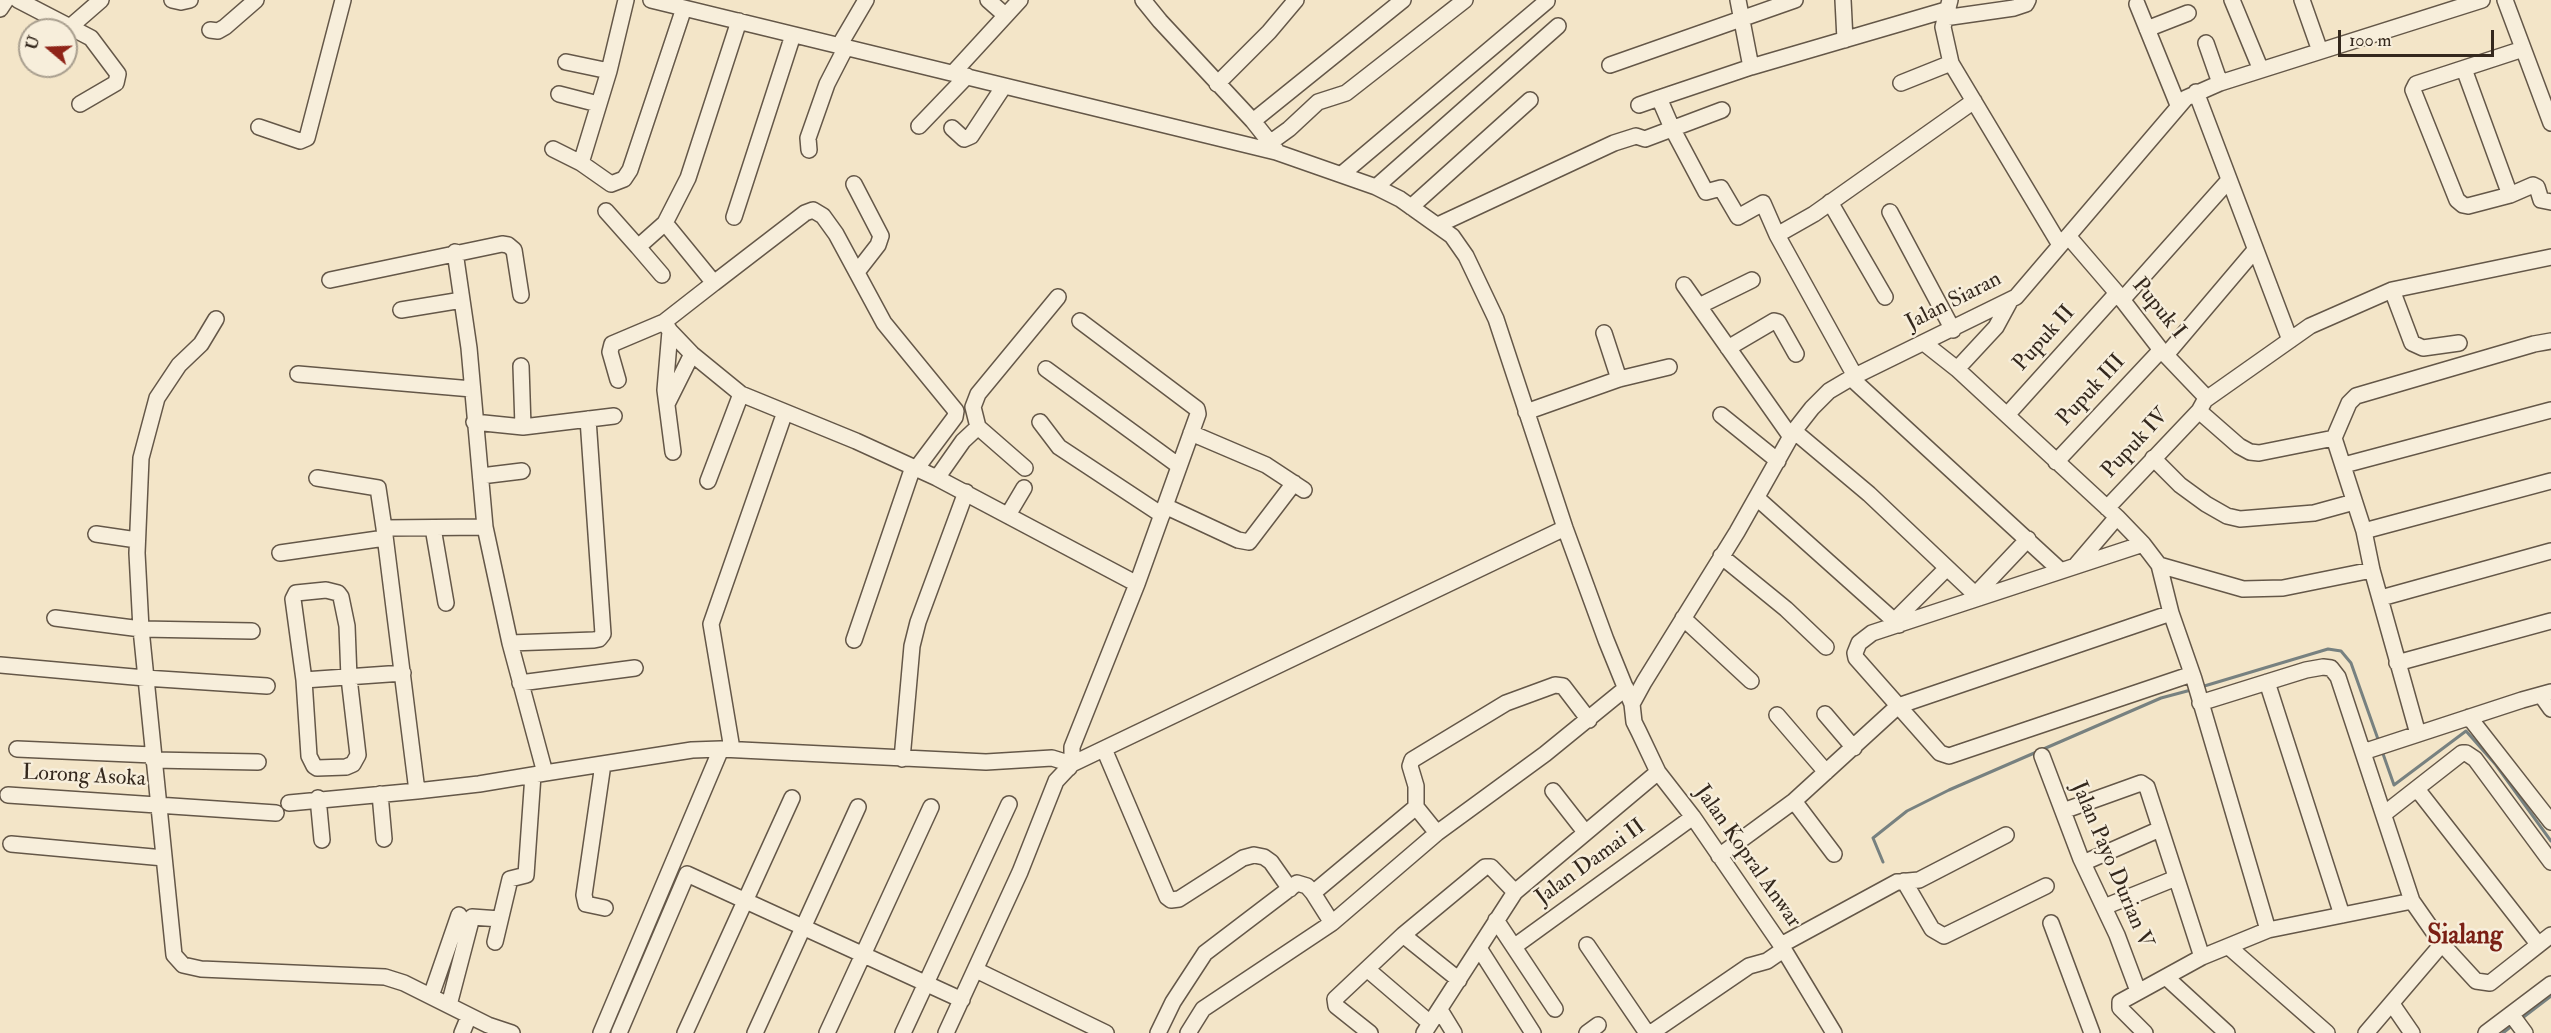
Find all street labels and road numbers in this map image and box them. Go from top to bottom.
street label: Jalan Siaran [1902,267,2006,337]
street label: Pupuk I [2125,273,2191,345]
street label: Pupuk II [2009,301,2081,377]
street label: Pupuk III [2052,350,2132,432]
street label: Pupuk IV [2097,403,2175,485]
street label: Lorong Asoka [22,761,146,793]
street label: Jalan Payo Durian V [2064,778,2158,952]
street label: Jalan Kopral Anwar [1688,781,1806,933]
street label: Jalan Damai II [1531,814,1651,912]

